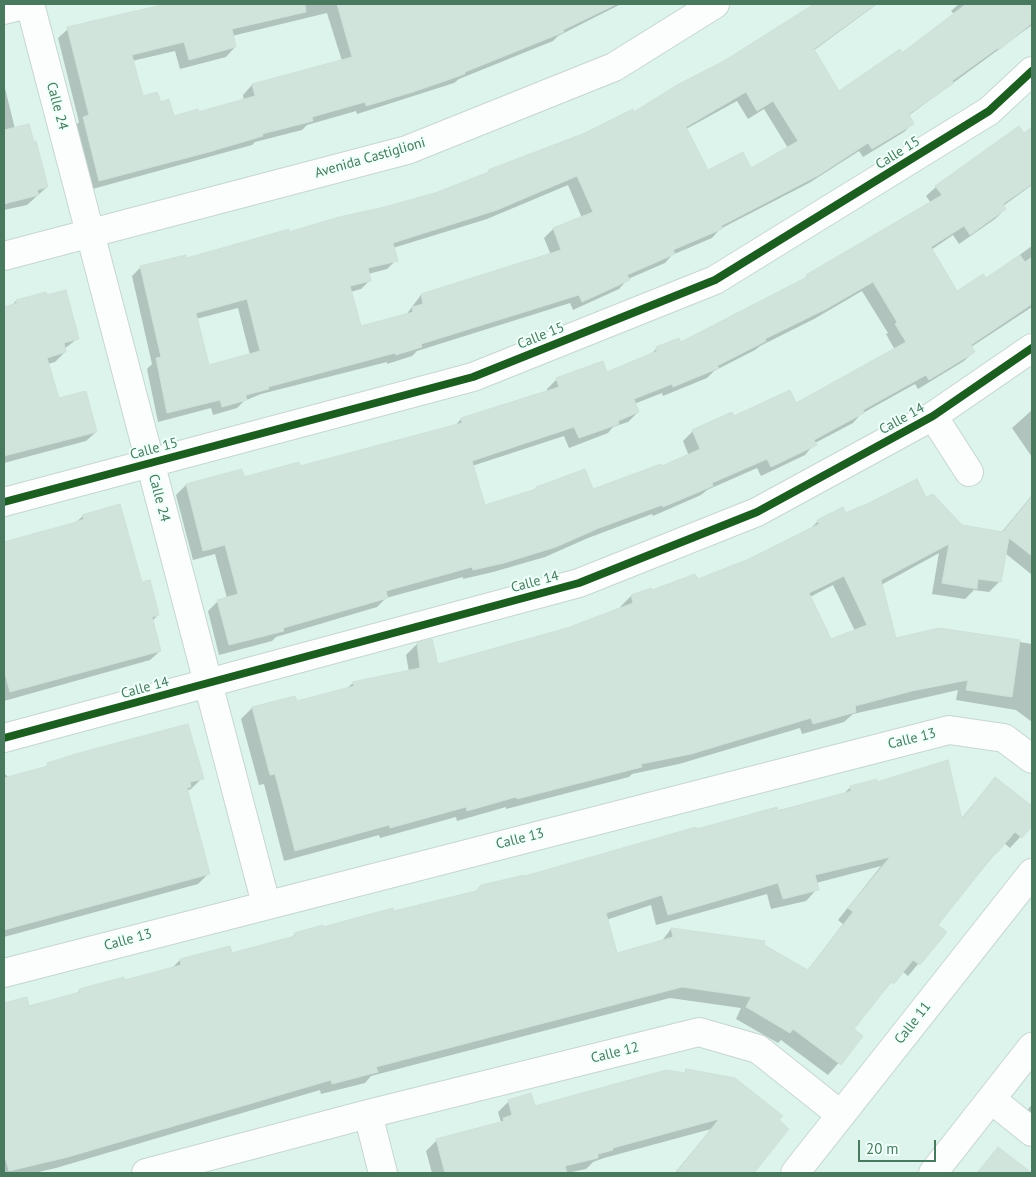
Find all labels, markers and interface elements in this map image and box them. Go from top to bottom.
street label: Calle 24 [43,80,71,132]
street label: Calle 15 [873,133,923,173]
street label: Avenida Castiglioni [313,134,427,182]
street label: Calle 15 [515,319,567,353]
street label: Calle 14 [877,400,927,438]
street label: Calle 15 [128,435,180,463]
street label: Calle 24 [145,472,173,524]
street label: Calle 14 [509,568,561,596]
street label: Calle 14 [119,674,171,702]
street label: Calle 13 [886,725,938,753]
street label: Calle 13 [494,825,546,853]
street label: Calle 13 [102,926,154,954]
street label: Calle 11 [891,999,935,1047]
street label: Calle 12 [589,1039,641,1067]
scale bar [861,1130,938,1162]
text: 20 m [866,1139,899,1158]

